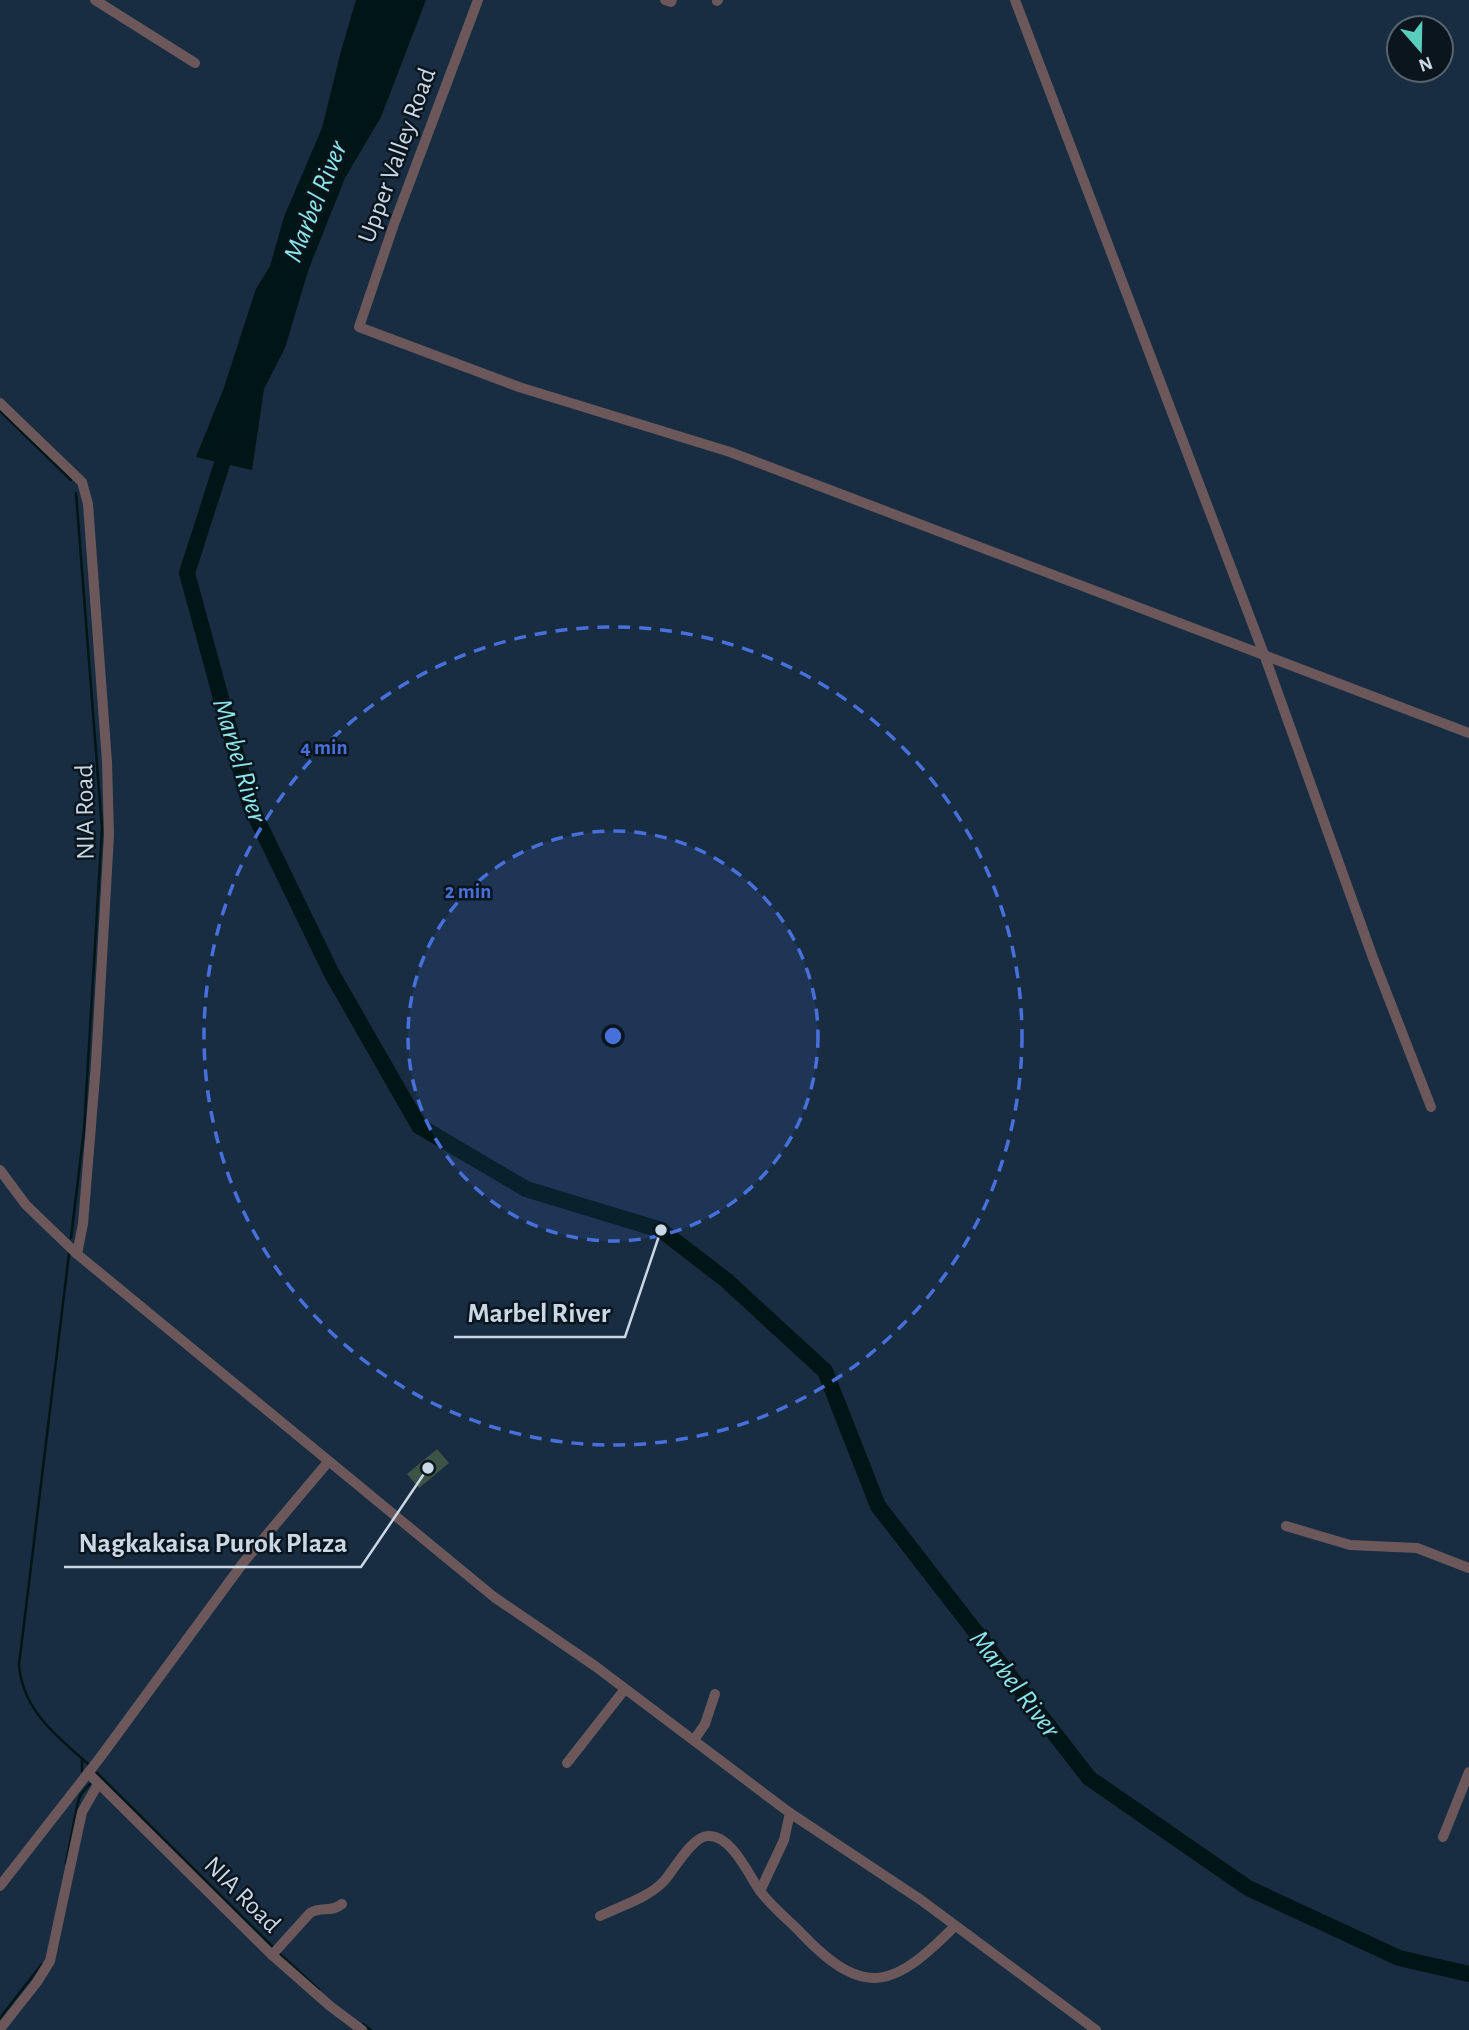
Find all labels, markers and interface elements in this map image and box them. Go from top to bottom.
north arrow [1385,14,1455,84]
text: N [1416,52,1435,75]
street label: Upper Valley Road [353,64,441,246]
water label: Marbel River [279,137,353,266]
water label: Marbel River [207,696,271,826]
text: 4 min [300,737,348,758]
street label: NIA Road [71,764,99,860]
text: 2 min [445,881,491,902]
centre of rings [601,1024,625,1048]
callout: Marbel River [454,1288,625,1337]
text: Marbel River [467,1300,611,1328]
callout: Nagkakaisa Purok Plaza [64,1518,361,1567]
text: Nagkakaisa Purok Plaza [78,1530,348,1558]
water label: Marbel River [964,1625,1065,1744]
street label: NIA Road [199,1852,285,1938]

